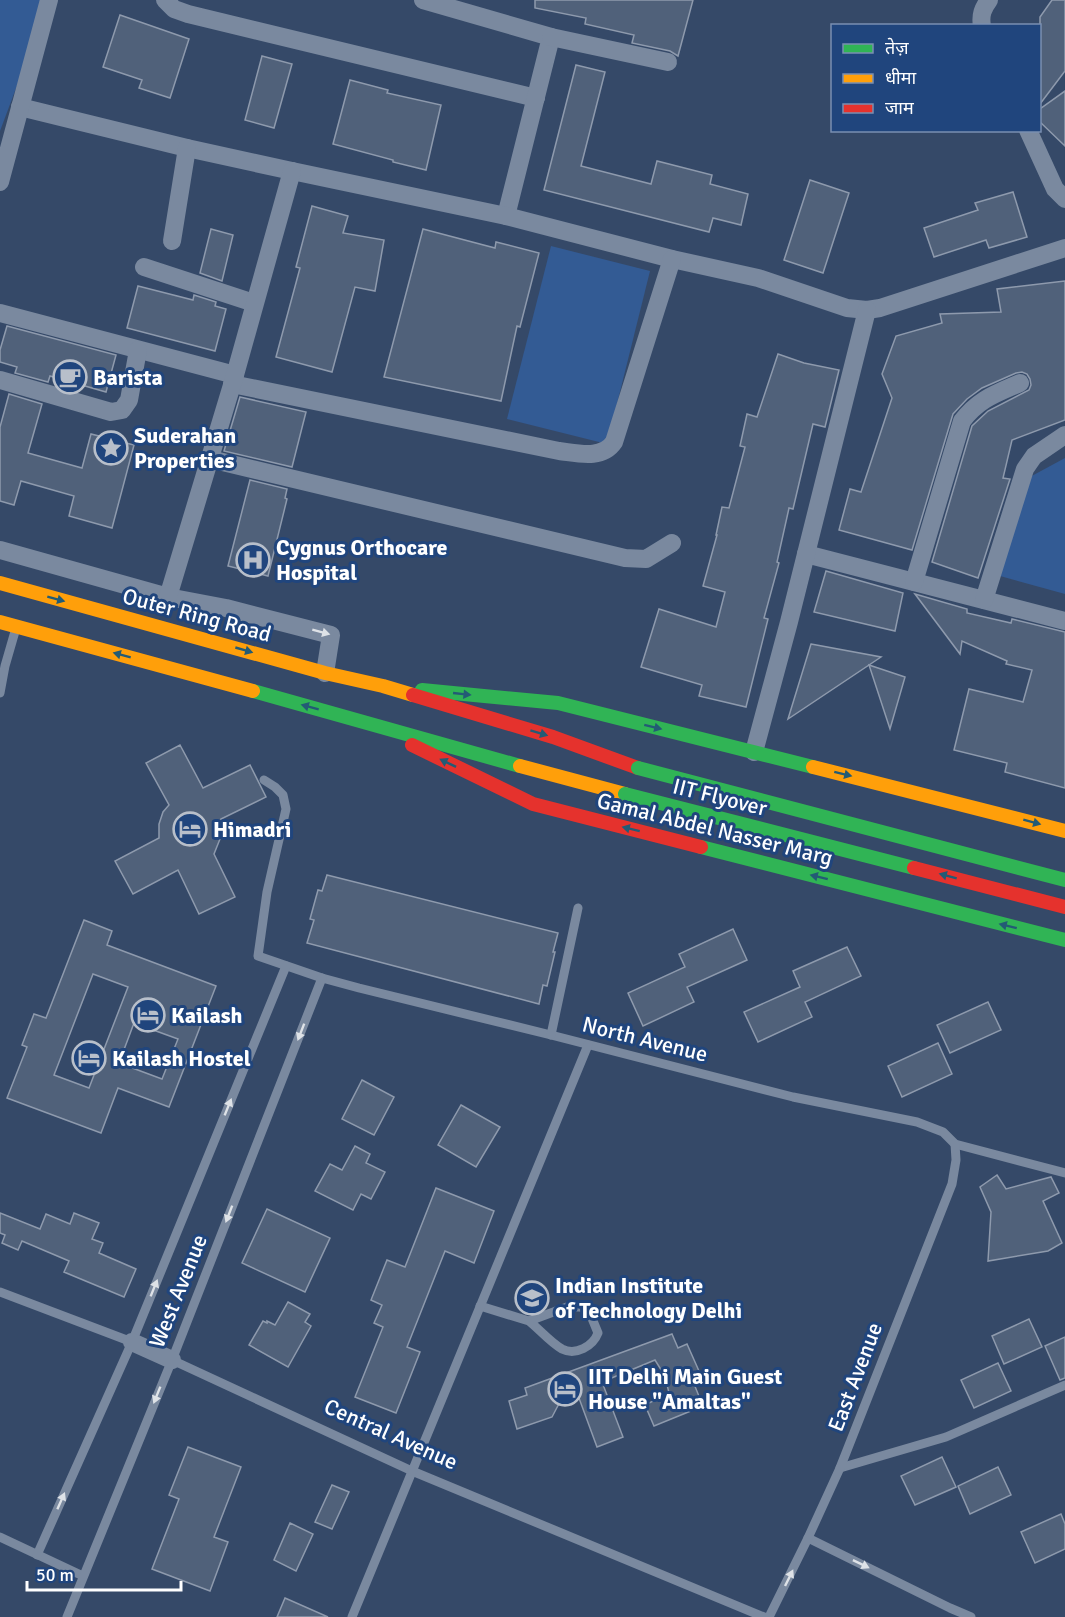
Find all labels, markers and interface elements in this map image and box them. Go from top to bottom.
legend [831,24,1041,132]
text: तेज़ [885,37,909,59]
text: धीमा [885,67,916,89]
text: जाम [885,97,915,119]
cafe icon: Barista [52,359,88,395]
place label: Barista [93,364,163,391]
place label: Suderahan Properties [134,422,236,474]
place icon: Suderahan Properties [93,430,129,466]
place label: Cygnus Orthocare Hospital [276,534,448,586]
hospital icon: Cygnus Orthocare Hospital [235,542,271,578]
street label: Outer Ring Road [120,582,274,648]
one-way arrow [47,594,66,604]
one-way arrow [312,628,330,637]
one-way arrow [236,646,254,655]
one-way arrow [113,650,131,660]
one-way arrow [452,689,471,699]
one-way arrow [301,702,319,712]
one-way arrow [644,722,663,732]
one-way arrow [530,729,548,738]
one-way arrow [440,758,457,767]
one-way arrow [833,769,852,779]
street label: IIT Flyover [670,772,770,822]
street label: Gamal Abdel Nasser Marg [594,787,836,871]
hotel icon: Himadri [172,811,208,847]
place label: Himadri [213,816,291,843]
one-way arrow [1022,818,1041,828]
one-way arrow [621,823,640,833]
one-way arrow [938,871,957,881]
one-way arrow [810,872,829,882]
one-way arrow [999,920,1017,930]
hotel icon: Kailash [130,997,166,1033]
place label: Kailash [171,1002,243,1029]
street label: North Avenue [579,1010,711,1068]
one-way arrow [295,1023,305,1041]
hotel icon: Kailash Hostel [71,1040,107,1076]
place label: Kailash Hostel [112,1045,251,1072]
one-way arrow [223,1098,233,1116]
one-way arrow [224,1205,234,1223]
street label: West Avenue [143,1230,213,1352]
place label: Indian Institute of Technology Delhi [555,1272,742,1324]
one-way arrow [149,1278,159,1296]
school or university icon: Indian Institute of Technology Delhi [514,1280,550,1316]
street label: East Avenue [822,1319,888,1435]
place label: IIT Delhi Main Guest House "Amaltas" [588,1363,782,1415]
hotel icon: IIT Delhi Main Guest House "Amaltas" [547,1371,583,1407]
one-way arrow [152,1386,161,1404]
street label: Central Avenue [320,1393,462,1475]
one-way arrow [56,1493,65,1510]
scale bar [27,1554,182,1592]
one-way arrow [852,1559,869,1569]
text: 50 m [36,1564,74,1586]
one-way arrow [784,1569,794,1586]

